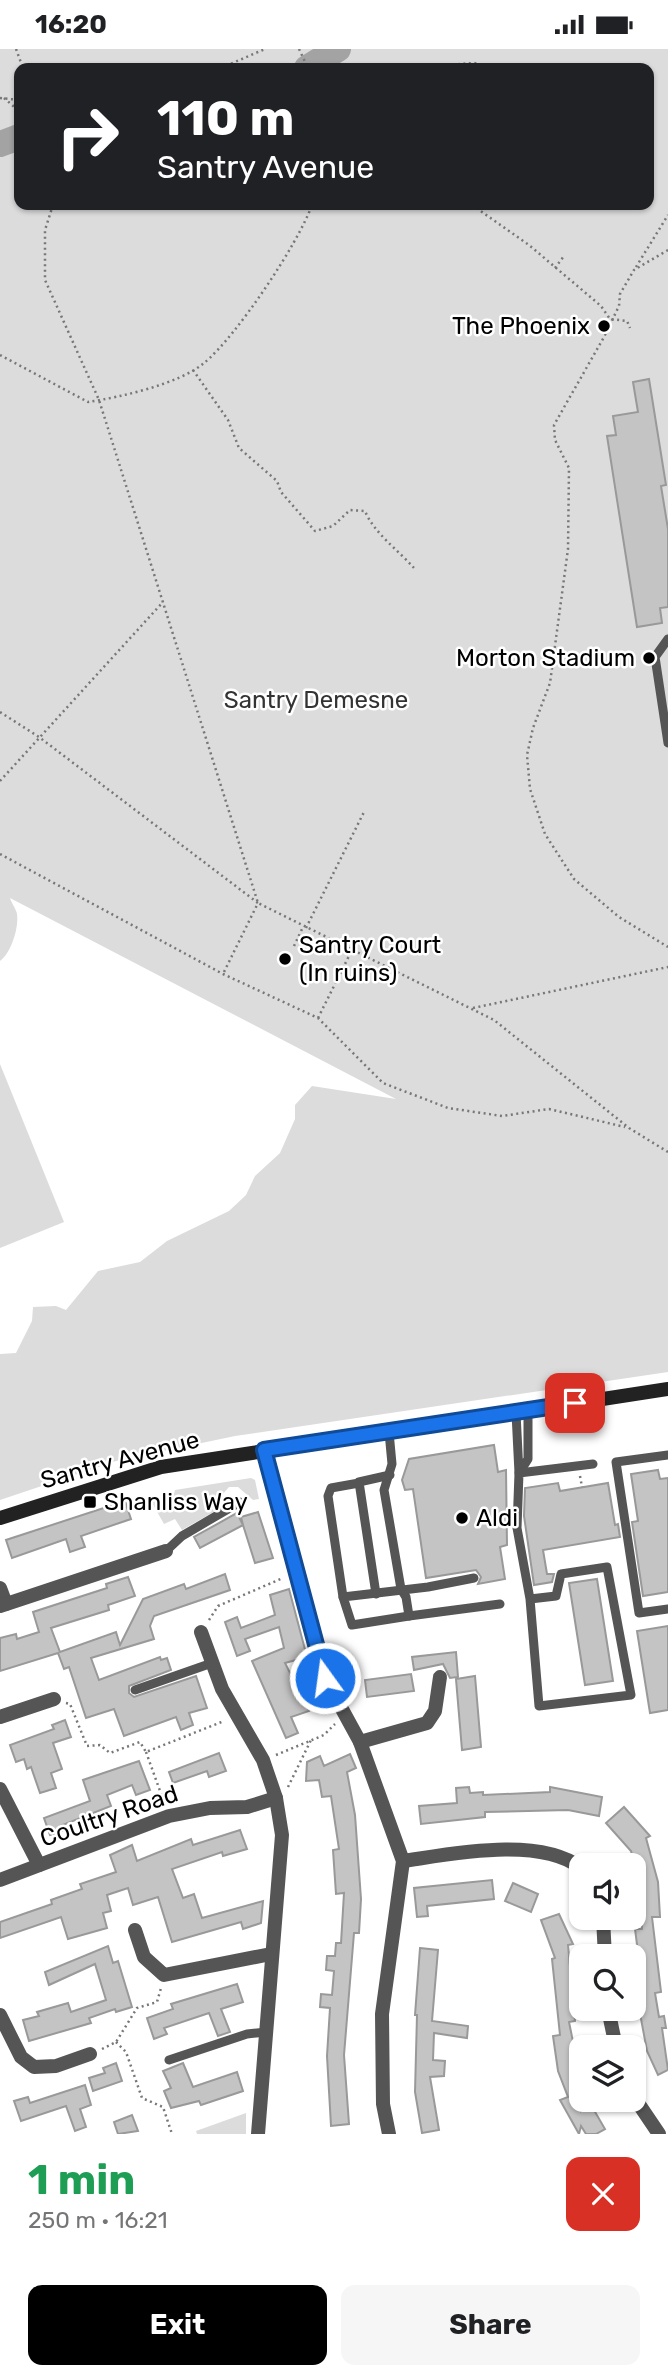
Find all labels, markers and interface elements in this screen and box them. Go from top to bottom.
text: 16:20 [35,9,107,40]
text: 110 m [157,89,294,147]
icon: right [42,91,133,182]
text: Santry Avenue [157,148,374,186]
place label: The Phoenix [452,312,590,340]
marker: The Phoenix [596,318,612,334]
place label: Morton Stadium [456,644,635,672]
marker: Morton Stadium [641,650,657,666]
park label: Santry Demesne [224,686,408,714]
place label: Santry Court (In ruins) [299,931,441,987]
marker: Santry Court (In ruins) [277,951,293,967]
pin [545,1373,605,1433]
icon: arrive [556,1384,594,1422]
street label: Santry Avenue [38,1425,202,1495]
place label: Shanliss Way [104,1488,248,1516]
marker: Shanliss Way [82,1494,98,1510]
place label: Aldi [476,1504,518,1532]
marker: Aldi [454,1510,470,1526]
position arrow [288,1641,362,1715]
street label: Coultry Road [36,1779,182,1853]
map controls [569,1853,646,2112]
button: sound [569,1853,646,1930]
button: search [569,1944,646,2021]
button: layers [569,2035,646,2112]
text: 1 min [28,2155,135,2205]
button: close [566,2157,640,2231]
text: 250 m · 16:21 [28,2206,168,2234]
button: Exit [28,2285,327,2365]
button: Share [341,2285,640,2365]

